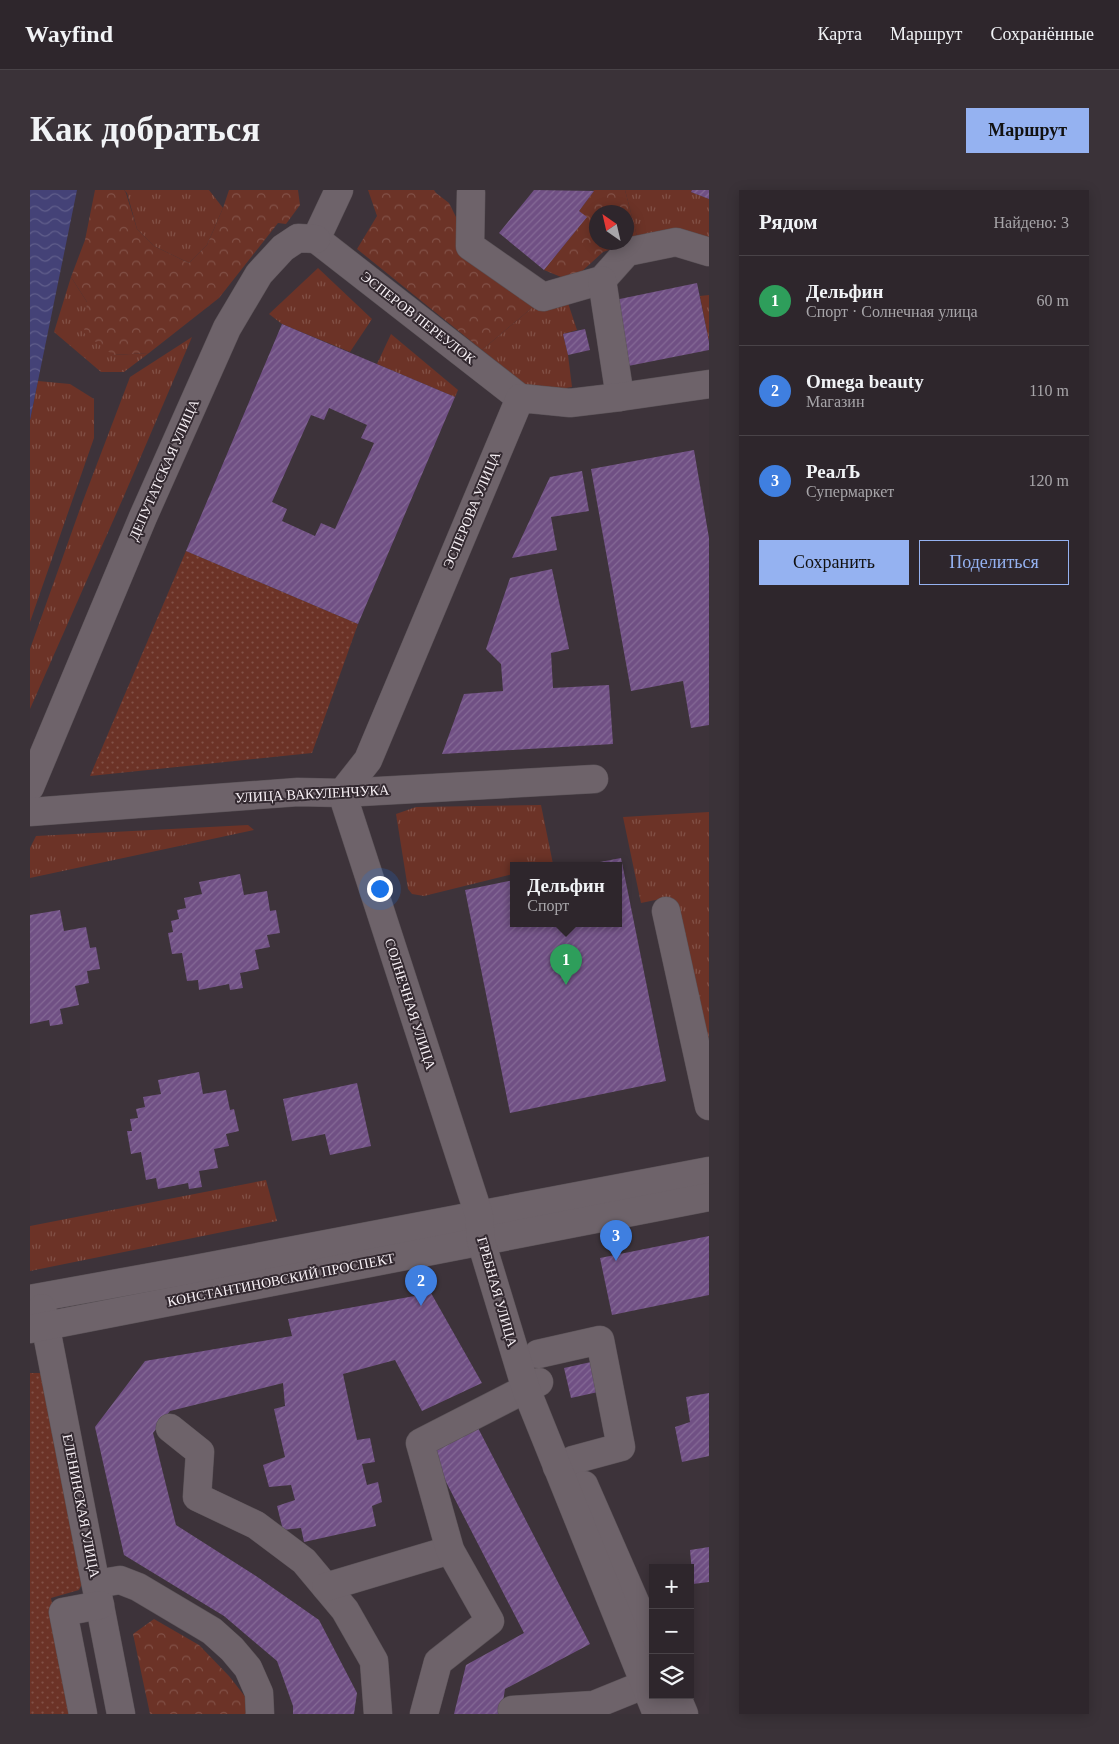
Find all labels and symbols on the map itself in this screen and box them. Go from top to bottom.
north arrow [589,205,634,250]
street label: ЭСПЕРОВ ПЕРЕУЛОК [358,269,478,368]
street label: ДЕПУТАТСКАЯ УЛИЦА [126,396,202,543]
street label: ЭСПЕРОВА УЛИЦА [441,448,504,571]
street label: УЛИЦА ВАКУЛЕНЧУКА [235,782,390,806]
your location [367,876,393,902]
street label: СОЛНЕЧНАЯ УЛИЦА [382,936,439,1072]
pin: 1 [550,944,582,985]
pin: 3 [600,1220,632,1261]
street label: ГРЕБНАЯ УЛИЦА [474,1235,520,1350]
street label: КОНСТАНТИНОВСКИЙ ПРОСПЕКТ [166,1249,396,1309]
pin: 2 [405,1265,437,1306]
street label: ЕЛЕНИНСКАЯ УЛИЦА [60,1433,103,1580]

